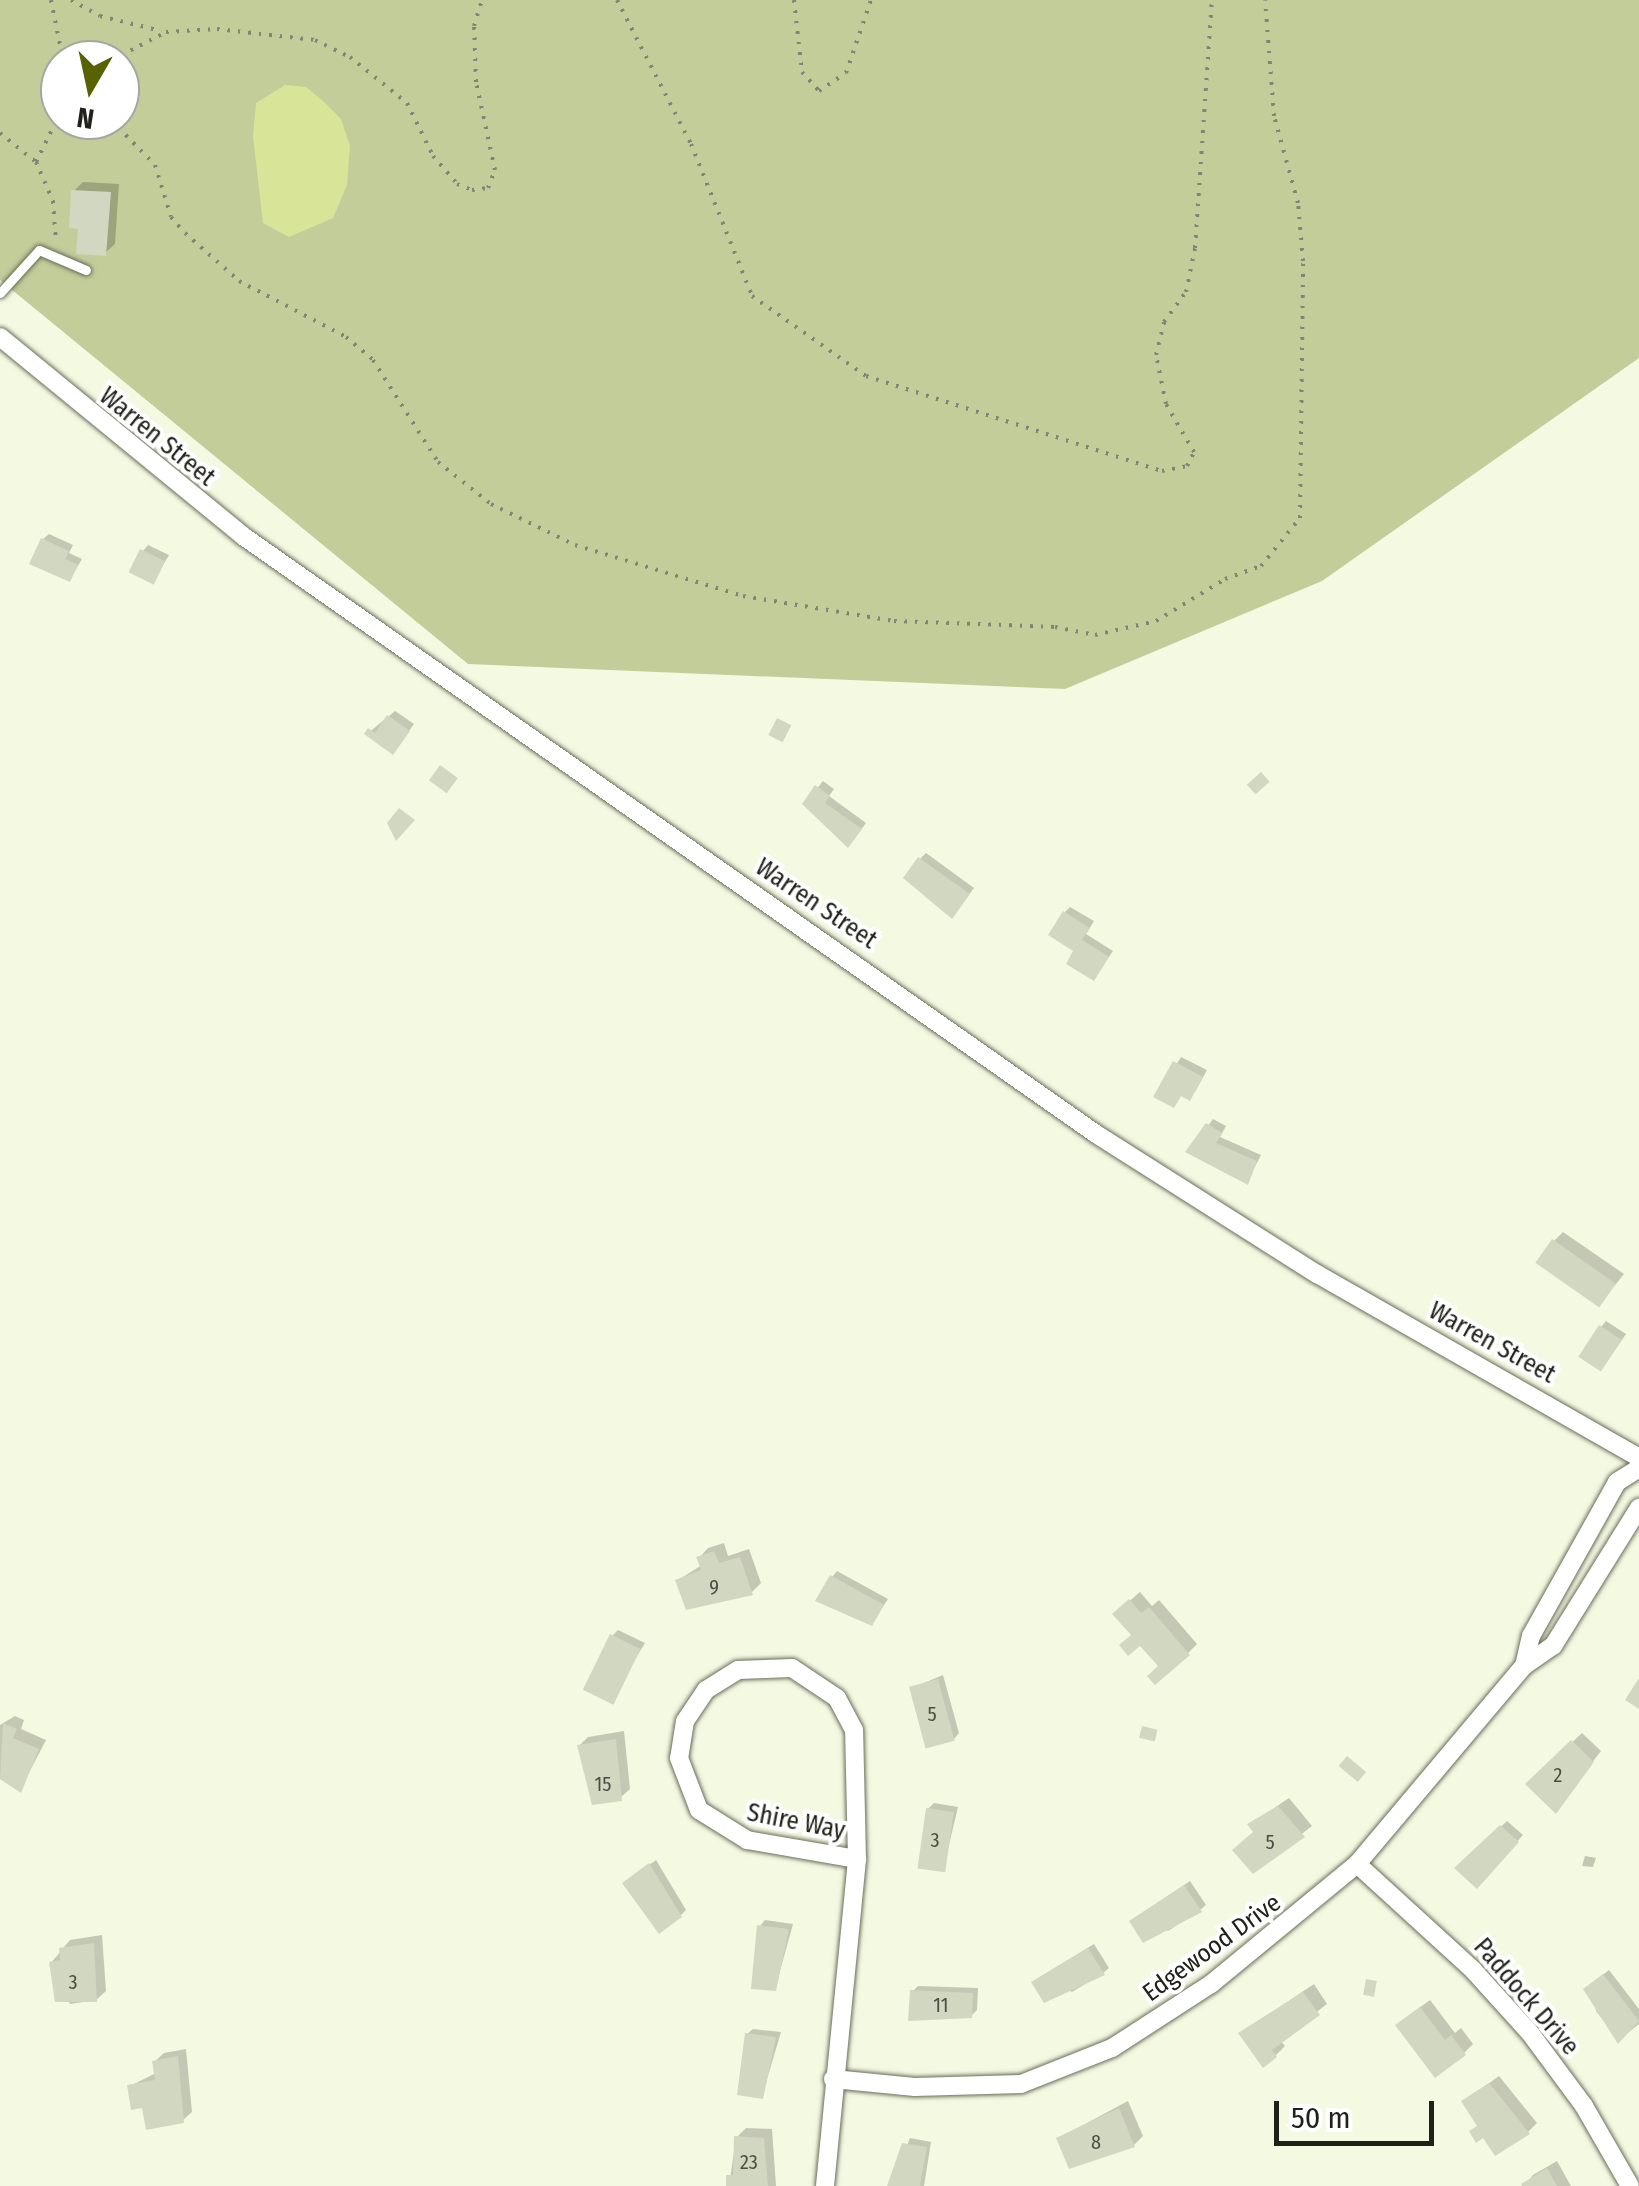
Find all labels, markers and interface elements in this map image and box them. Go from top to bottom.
north arrow [40,40,140,140]
text: N [75,101,96,136]
street label: Warren Street [93,381,221,493]
street label: Warren Street [750,852,882,956]
street label: Warren Street [1424,1296,1560,1390]
house number: 9 [709,1575,719,1599]
house number: 5 [927,1702,937,1726]
house number: 2 [1554,1763,1562,1787]
house number: 15 [595,1772,611,1796]
street label: Shire Way [744,1798,848,1846]
house number: 3 [930,1828,940,1852]
house number: 5 [1265,1830,1275,1854]
street label: Edgewood Drive [1137,1888,1287,2008]
street label: Paddock Drive [1467,1932,1585,2062]
house number: 3 [68,1970,78,1994]
house number: 11 [933,1993,949,2017]
scale bar [1279,2081,1439,2143]
text: 50 m [1291,2100,1351,2136]
house number: 8 [1091,2130,1101,2154]
house number: 23 [740,2150,758,2174]

